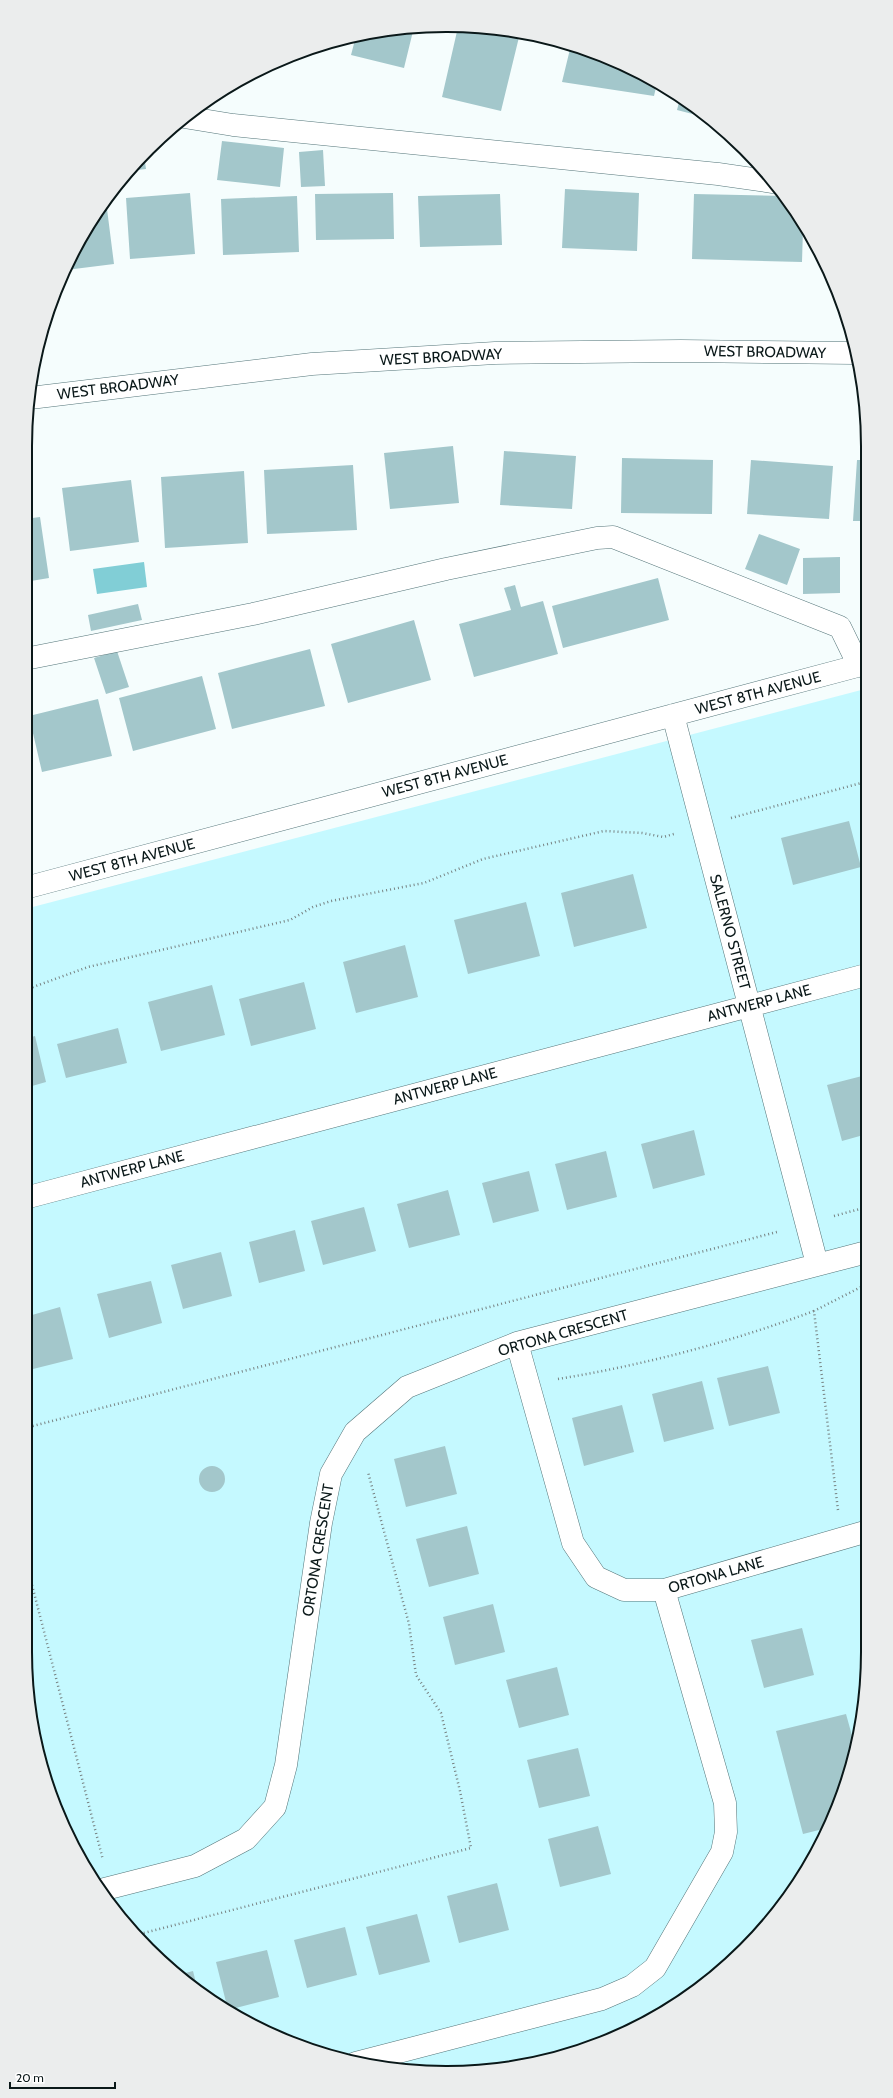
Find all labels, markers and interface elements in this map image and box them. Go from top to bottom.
street label: WEST BROADWAY [704,342,827,362]
street label: WEST BROADWAY [379,345,503,369]
street label: WEST BROADWAY [56,371,180,403]
street label: WEST 8TH AVENUE [693,668,823,718]
street label: WEST 8TH AVENUE [380,751,510,801]
street label: WEST 8TH AVENUE [67,835,197,885]
street label: SALERNO STREET [706,872,754,992]
street label: ANTWERP LANE [705,980,813,1026]
street label: ANTWERP LANE [391,1063,499,1109]
street label: ANTWERP LANE [78,1146,186,1192]
street label: ORTONA CRESCENT [496,1306,630,1360]
street label: ORTONA CRESCENT [299,1482,337,1618]
street label: ORTONA LANE [666,1553,766,1597]
scale bar [10,2064,115,2090]
text: 20 m [16,2070,44,2085]

